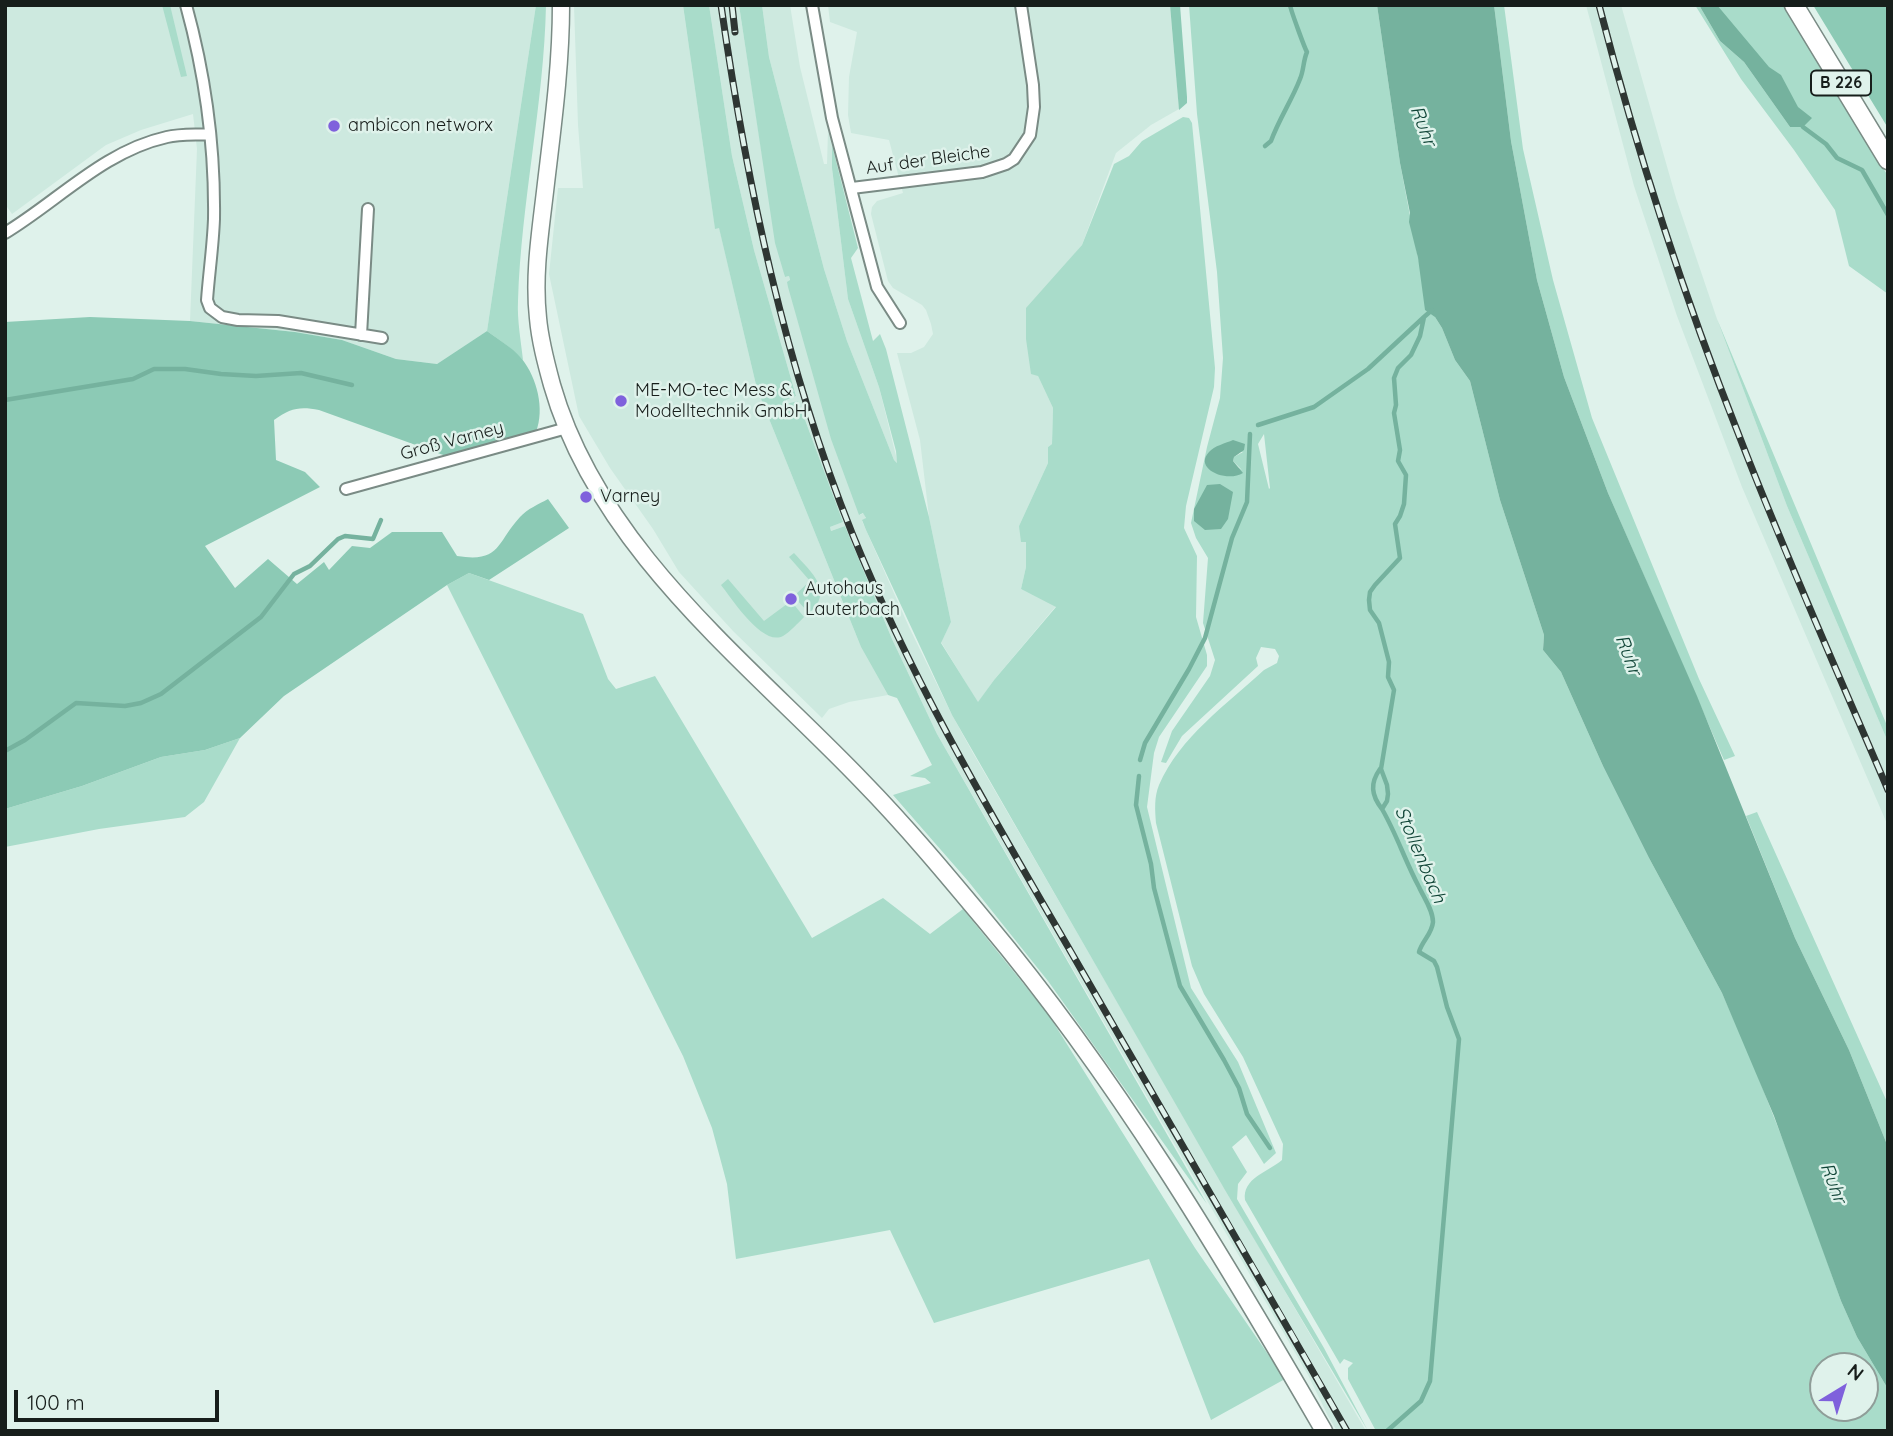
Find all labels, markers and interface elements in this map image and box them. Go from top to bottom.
road number: B 226 [1811,71,1871,96]
water label: Ruhr [1405,103,1441,149]
place label: ambicon networx [348,115,493,137]
marker: ambicon networx [326,118,342,134]
street label: Auf der Bleiche [864,141,992,179]
place label: ME-MO-tec Mess & Modelltechnik GmbH [635,380,807,422]
marker: ME-MO-tec Mess & Modelltechnik GmbH [613,393,629,409]
street label: Groß Varney [398,417,506,465]
place label: Varney [600,486,660,508]
marker: Varney [578,489,594,505]
place label: Autohaus Lauterbach [805,578,900,620]
marker: Autohaus Lauterbach [783,591,799,607]
water label: Ruhr [1610,632,1646,678]
water label: Stollenbach [1389,803,1451,907]
water label: Ruhr [1815,1160,1851,1206]
north arrow [1809,1352,1879,1422]
text: N [1843,1358,1869,1386]
scale bar [18,1376,222,1420]
text: 100 m [27,1389,85,1415]

